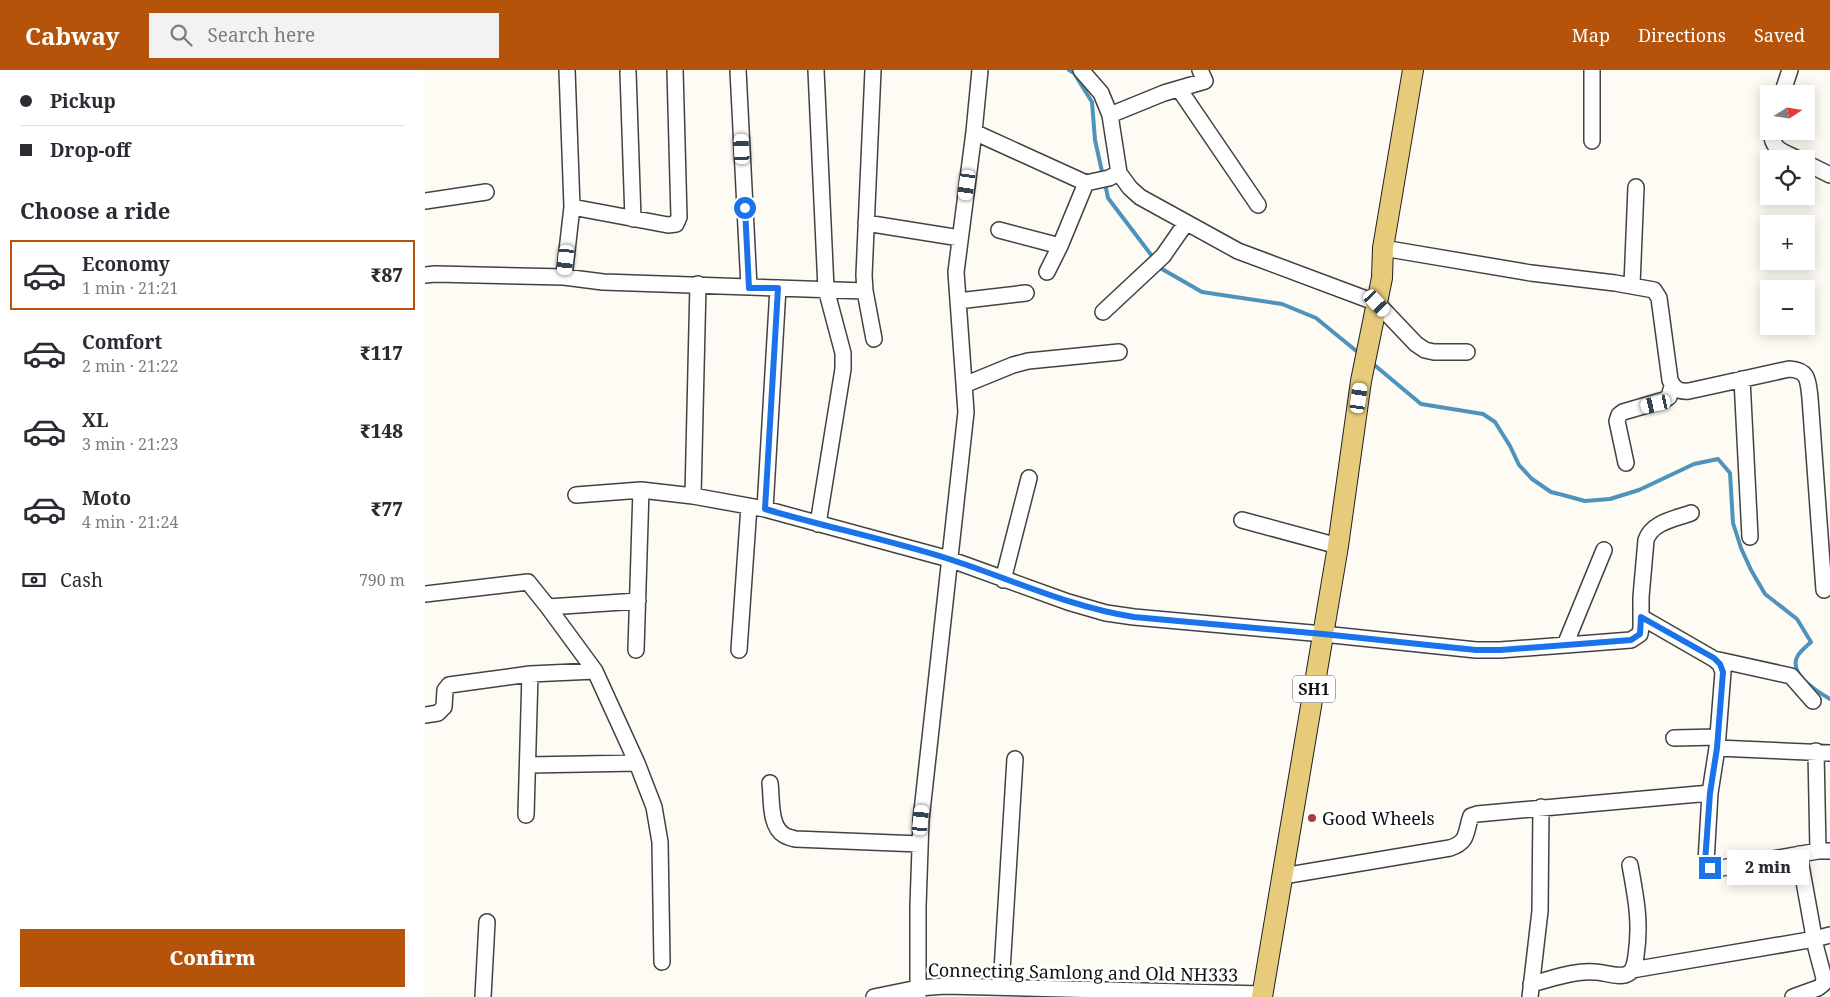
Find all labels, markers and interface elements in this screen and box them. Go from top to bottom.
search box [149,13,499,58]
text: Cabway [25,19,119,52]
icon: search [167,21,195,49]
text: Search here [207,22,315,48]
text: Map [1572,23,1610,47]
text: Directions [1638,23,1726,47]
text: Saved [1754,23,1805,47]
north arrow [1760,85,1815,140]
map controls [1760,85,1815,335]
text: Pickup [50,88,116,114]
car [733,134,750,164]
text: Drop-off [50,137,130,163]
button: locate [1760,150,1815,205]
car [957,169,976,201]
text: Choose a ride [20,195,170,225]
route start [734,197,756,219]
button: + [1760,215,1815,270]
car [556,244,575,276]
text: Economy [82,251,170,277]
icon: car [22,253,67,298]
text: ₹87 [371,262,403,288]
text: 1 min · 21:21 [82,277,178,299]
button: − [1760,280,1815,335]
car [1361,287,1392,319]
text: Comfort [82,329,162,355]
icon: car [22,331,67,376]
text: ₹117 [360,340,403,366]
text: 2 min · 21:22 [82,355,178,377]
car [1349,382,1368,414]
car [1639,393,1672,415]
text: XL [82,407,108,433]
icon: car [22,409,67,454]
text: ₹148 [360,418,403,444]
text: 3 min · 21:23 [82,433,178,455]
text: Moto [82,485,131,511]
icon: car [22,487,67,532]
text: ₹77 [371,496,403,522]
text: 4 min · 21:24 [82,511,178,533]
icon: cash [20,566,48,594]
text: Cash [60,567,103,593]
text: 790 m [359,569,405,591]
road number: SH1 [1293,676,1335,702]
car [911,804,930,836]
place label: Good Wheels [1322,806,1435,830]
marker: Good Wheels [1306,812,1318,824]
callout: 2 min [1727,850,1810,886]
text: 2 min [1745,856,1791,878]
route end [1699,857,1721,879]
button: Confirm [20,929,405,987]
street label: Connecting Samlong and Old NH333 [928,957,1238,987]

